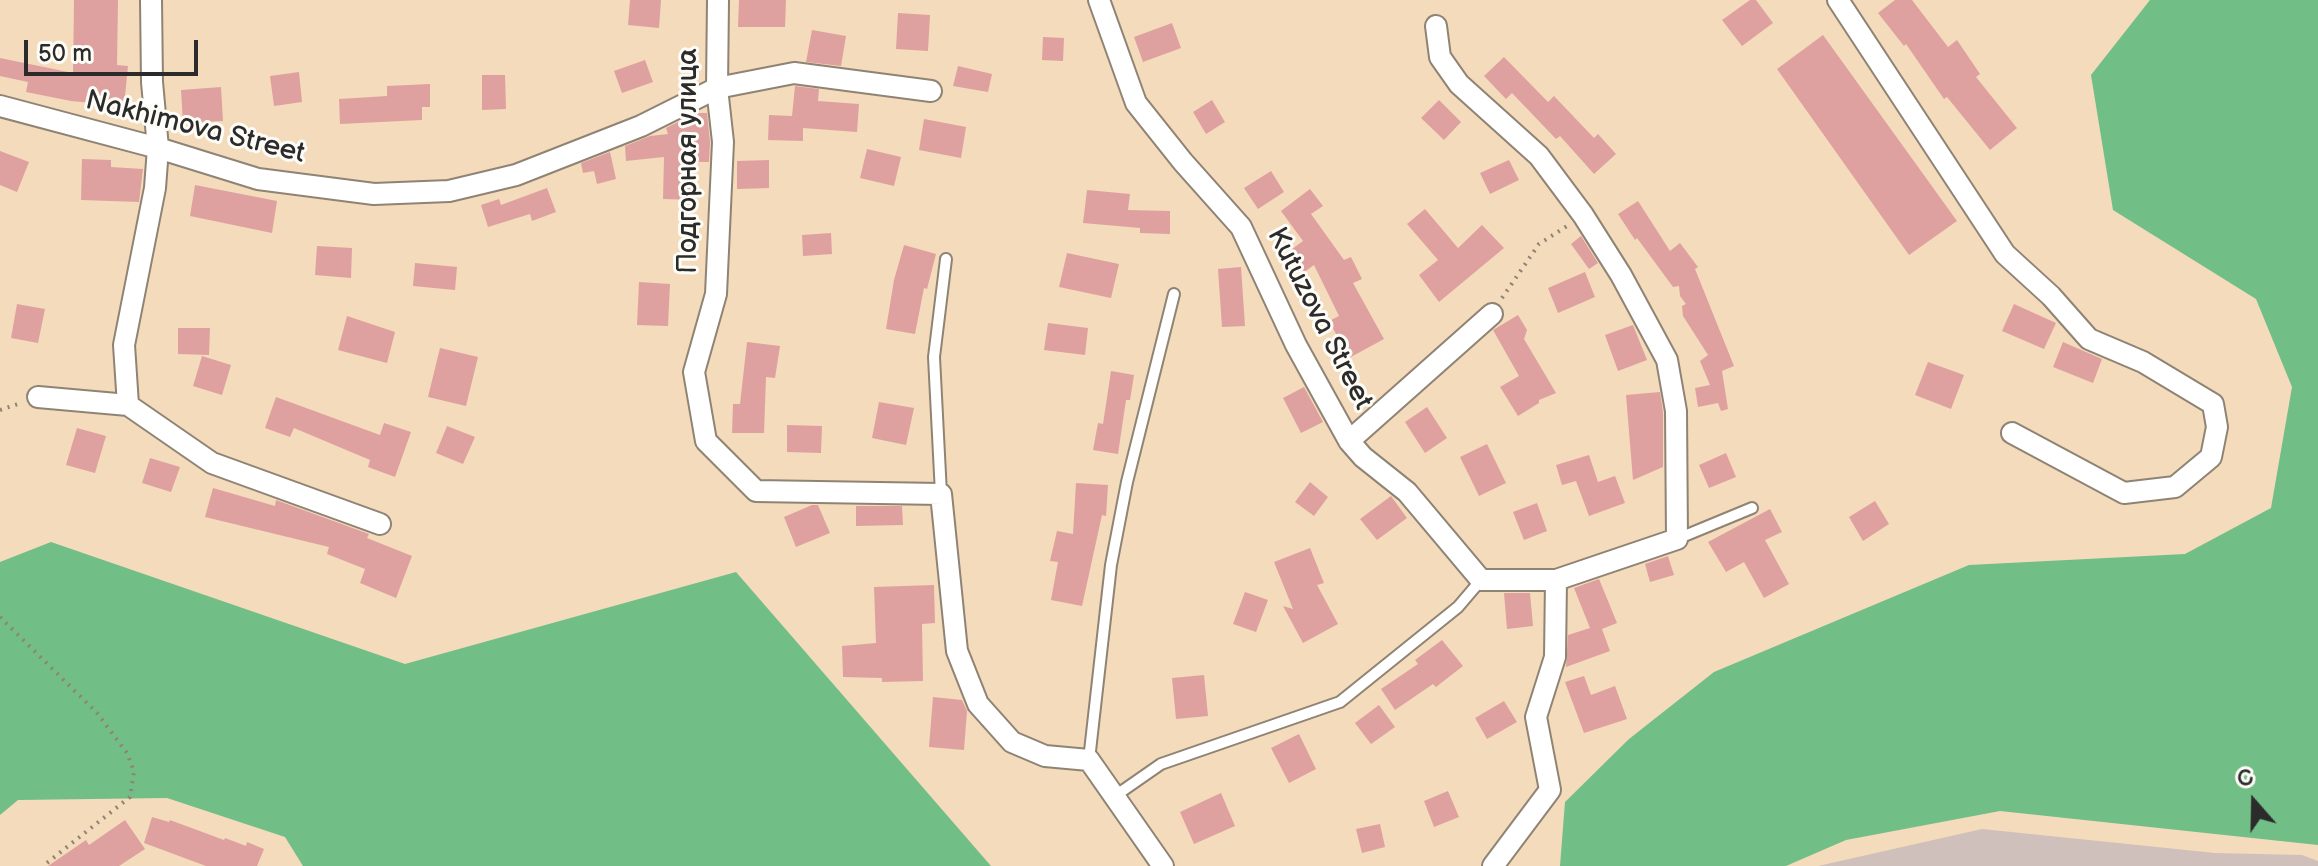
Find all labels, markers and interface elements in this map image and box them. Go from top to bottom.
scale bar [28,24,202,74]
text: 50 m [38,39,92,68]
street label: Подгорная улица [672,48,706,274]
street label: Nakhimova Street [82,84,308,172]
street label: Kutuzova Street [1259,223,1379,415]
north arrow [2214,762,2294,842]
text: С [2234,764,2257,794]

